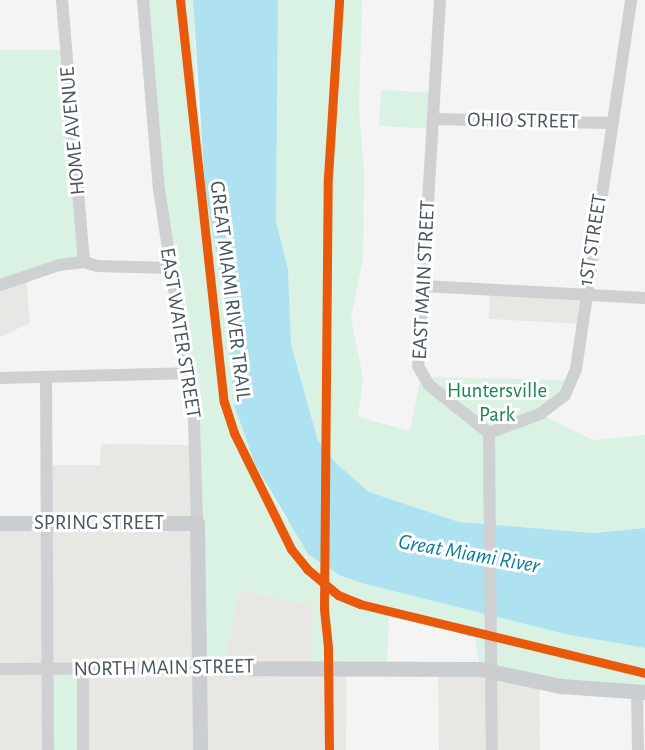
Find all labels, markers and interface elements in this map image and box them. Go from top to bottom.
street label: HOME AVENUE [55,66,91,196]
street label: OHIO STREET [467,107,579,135]
street label: GREAT MIAMI RIVER TRAIL [204,180,256,402]
street label: 1ST STREET [573,192,613,288]
street label: EAST MAIN STREET [407,200,441,360]
street label: EAST WATER STREET [154,246,206,420]
park label: Huntersville Park [447,378,547,428]
street label: SPRING STREET [34,510,164,536]
water label: Great Miami River [396,529,542,579]
street label: NORTH MAIN STREET [74,654,254,682]

